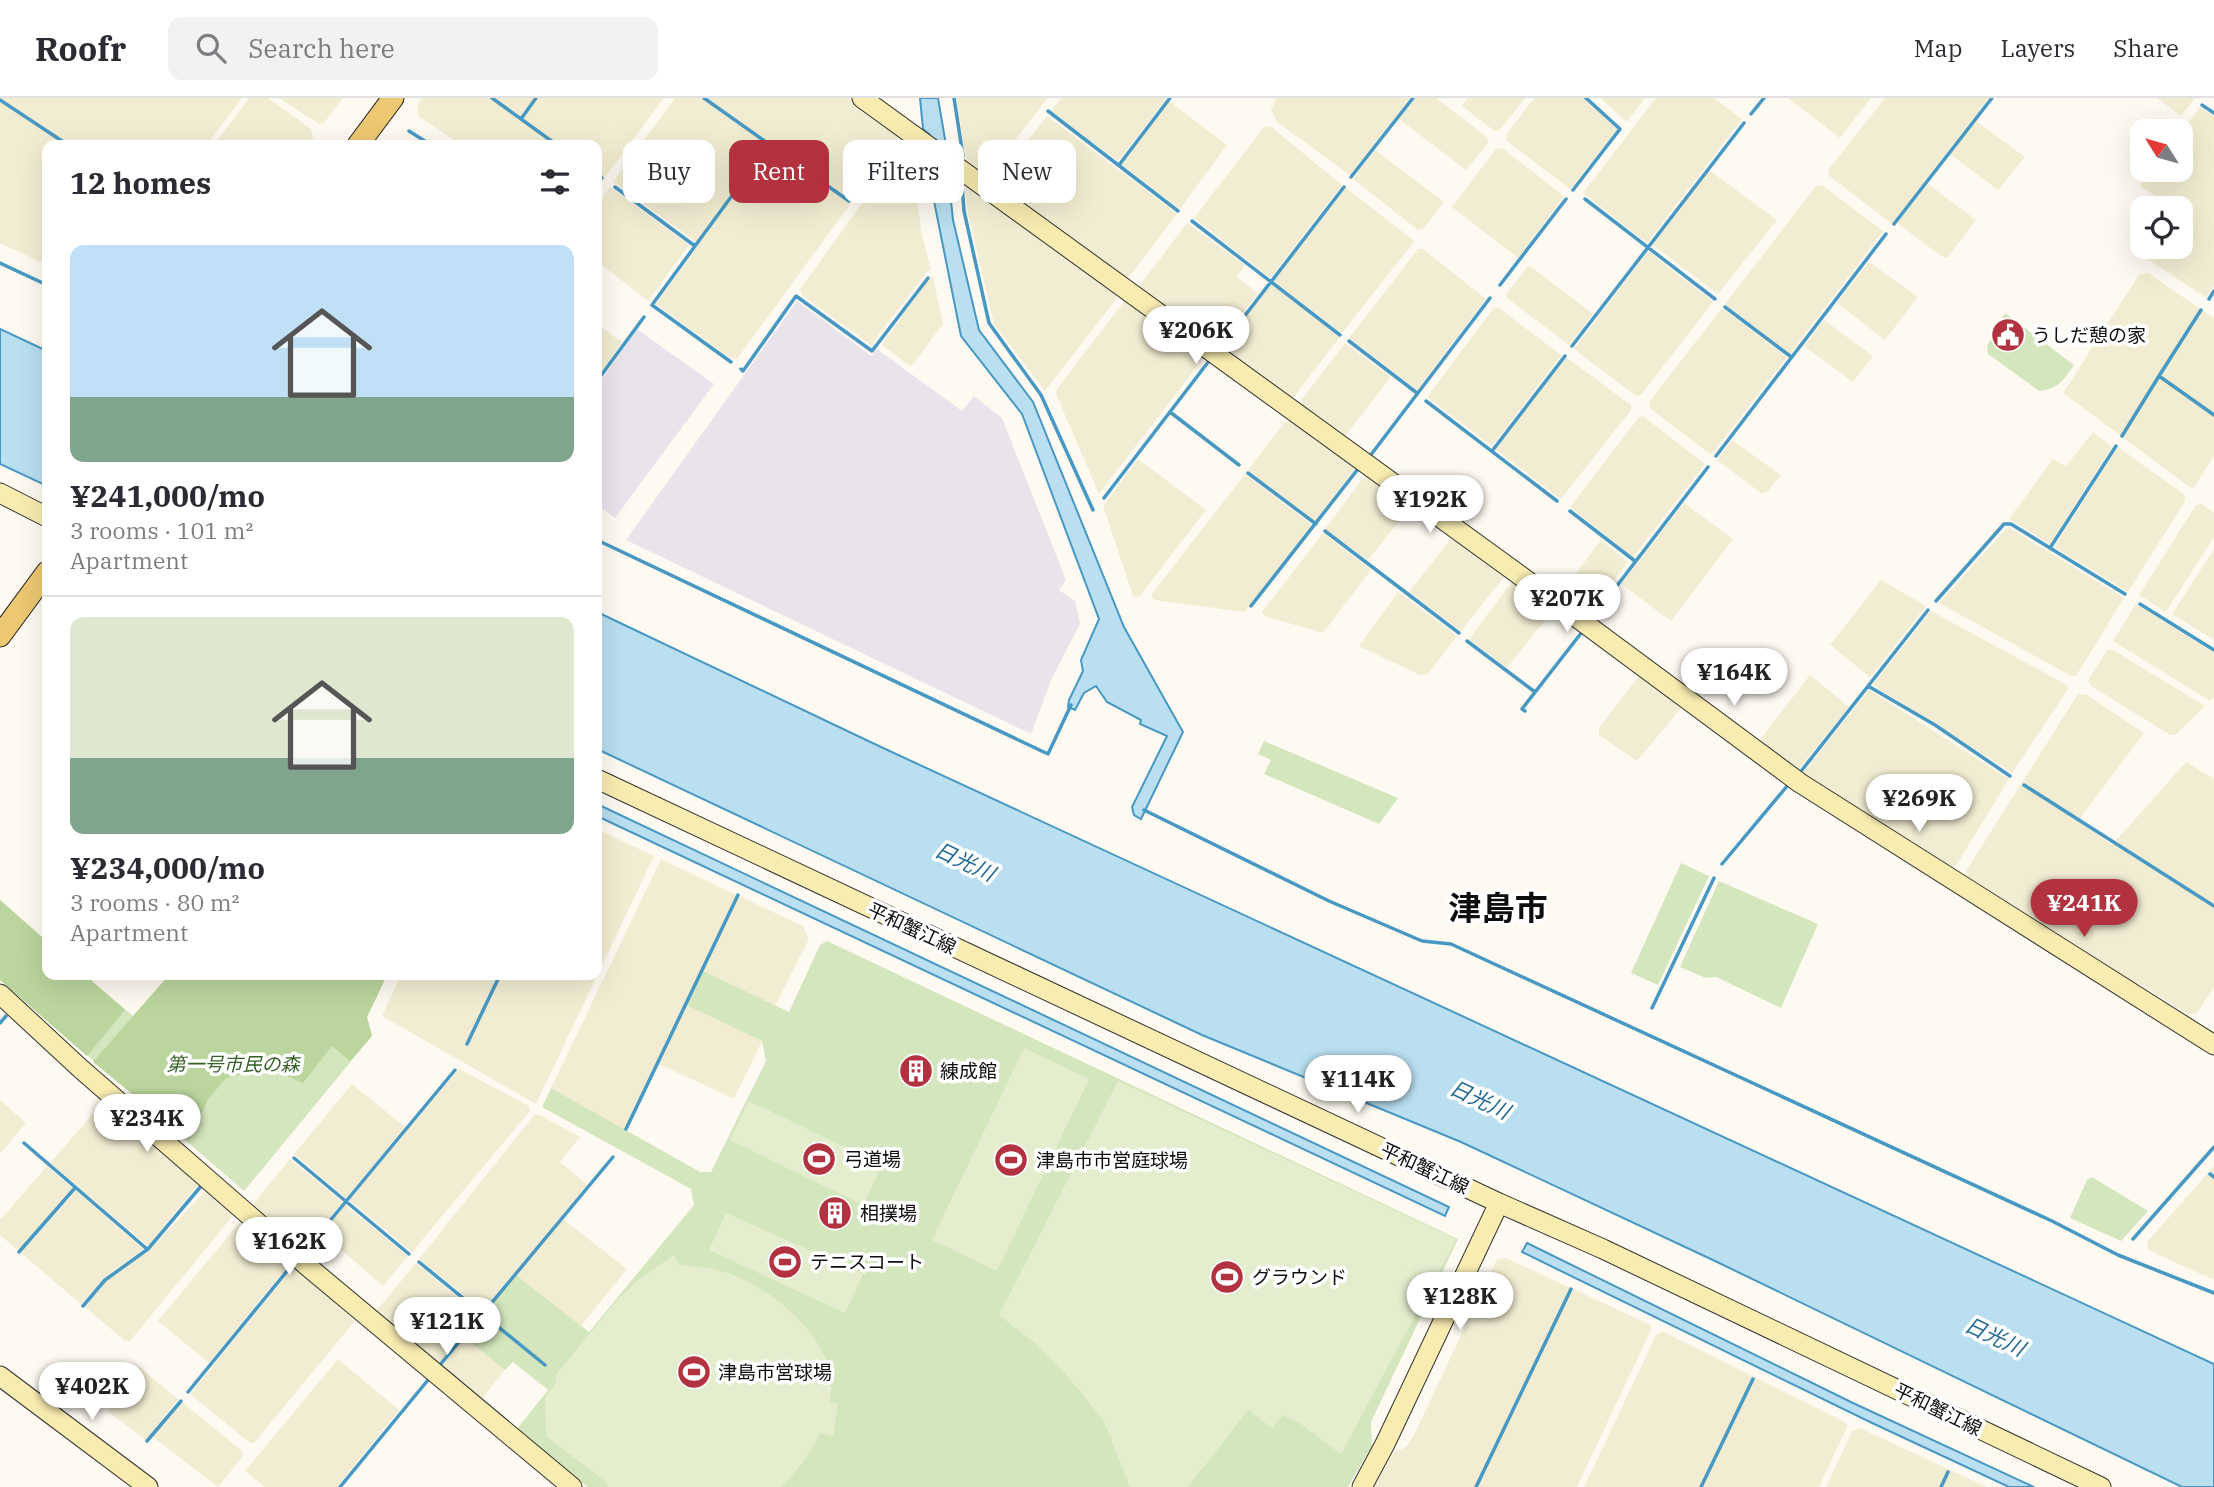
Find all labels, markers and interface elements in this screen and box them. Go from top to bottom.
search box [168,17,658,80]
text: Roofr [35,27,126,70]
icon: search [192,29,230,67]
text: Search here [248,31,395,65]
text: Map [1914,32,1962,64]
text: Layers [2000,32,2075,64]
text: Share [2113,32,2179,64]
north arrow [2130,119,2193,182]
map controls [2130,119,2193,259]
chip: Buy [623,140,715,203]
chip: Rent [729,140,829,203]
chip: Filters [843,140,964,203]
chip: New [978,140,1076,203]
text: 12 homes [70,163,211,202]
icon: filters [536,163,574,201]
button: locate [2130,196,2193,259]
icon: home [259,290,385,416]
pin: ¥206K [1147,306,1245,366]
text: ¥206K [1159,314,1233,344]
public building icon: うしだ憩の家 [1989,316,2027,354]
place label: うしだ憩の家 [2032,323,2146,347]
text: ¥241,000/mo [70,476,265,515]
pin: ¥192K [1381,476,1479,535]
text: ¥192K [1393,483,1467,513]
text: 3 rooms · 101 m² [70,515,253,545]
text: Apartment [70,545,188,575]
pin: ¥207K [1518,574,1616,634]
text: ¥207K [1530,582,1604,612]
pin: ¥164K [1685,648,1783,708]
text: ¥164K [1697,656,1771,686]
icon: home [259,662,385,788]
pin: ¥269K [1870,774,1968,834]
text: ¥269K [1882,782,1956,812]
water label: 日光川 [931,835,1001,888]
text: ¥234,000/mo [70,848,265,887]
pin: ¥241K [2035,880,2133,939]
district label: 津島市 [1449,886,1548,929]
text: 3 rooms · 80 m² [70,887,240,917]
text: ¥241K [2047,887,2121,917]
street label: 平和蟹江線 [864,897,960,959]
text: Apartment [70,917,188,947]
park label: 第一号市民の森 [166,1052,301,1076]
building icon: 練成館 [897,1052,935,1090]
pin: ¥114K [1309,1056,1407,1115]
place label: 練成館 [940,1059,997,1083]
text: ¥114K [1321,1063,1395,1093]
water label: 日光川 [1446,1073,1516,1126]
pin: ¥234K [98,1094,196,1154]
text: ¥234K [110,1102,184,1132]
street label: 平和蟹江線 [1377,1137,1473,1199]
sports icon: 弓道場 [800,1140,838,1178]
sports icon: 津島市市営庭球場 [992,1141,1030,1179]
place label: 弓道場 [844,1147,901,1171]
place label: 津島市市営庭球場 [1036,1148,1188,1172]
building icon: 相撲場 [816,1194,854,1232]
place label: 相撲場 [860,1201,917,1225]
pin: ¥162K [240,1218,338,1277]
text: ¥162K [252,1225,326,1255]
sports icon: テニスコート [766,1243,804,1281]
place label: テニスコート [810,1250,924,1274]
sports icon: グラウンド [1208,1258,1246,1296]
place label: グラウンド [1252,1265,1347,1289]
pin: ¥128K [1411,1272,1509,1332]
text: ¥128K [1423,1280,1497,1310]
pin: ¥121K [398,1298,496,1357]
text: ¥121K [410,1305,484,1335]
water label: 日光川 [1961,1310,2031,1363]
sports icon: 津島市営球場 [675,1353,713,1391]
place label: 津島市営球場 [718,1360,832,1384]
pin: ¥402K [43,1362,141,1422]
text: ¥402K [55,1370,129,1400]
street label: 平和蟹江線 [1890,1377,1986,1441]

